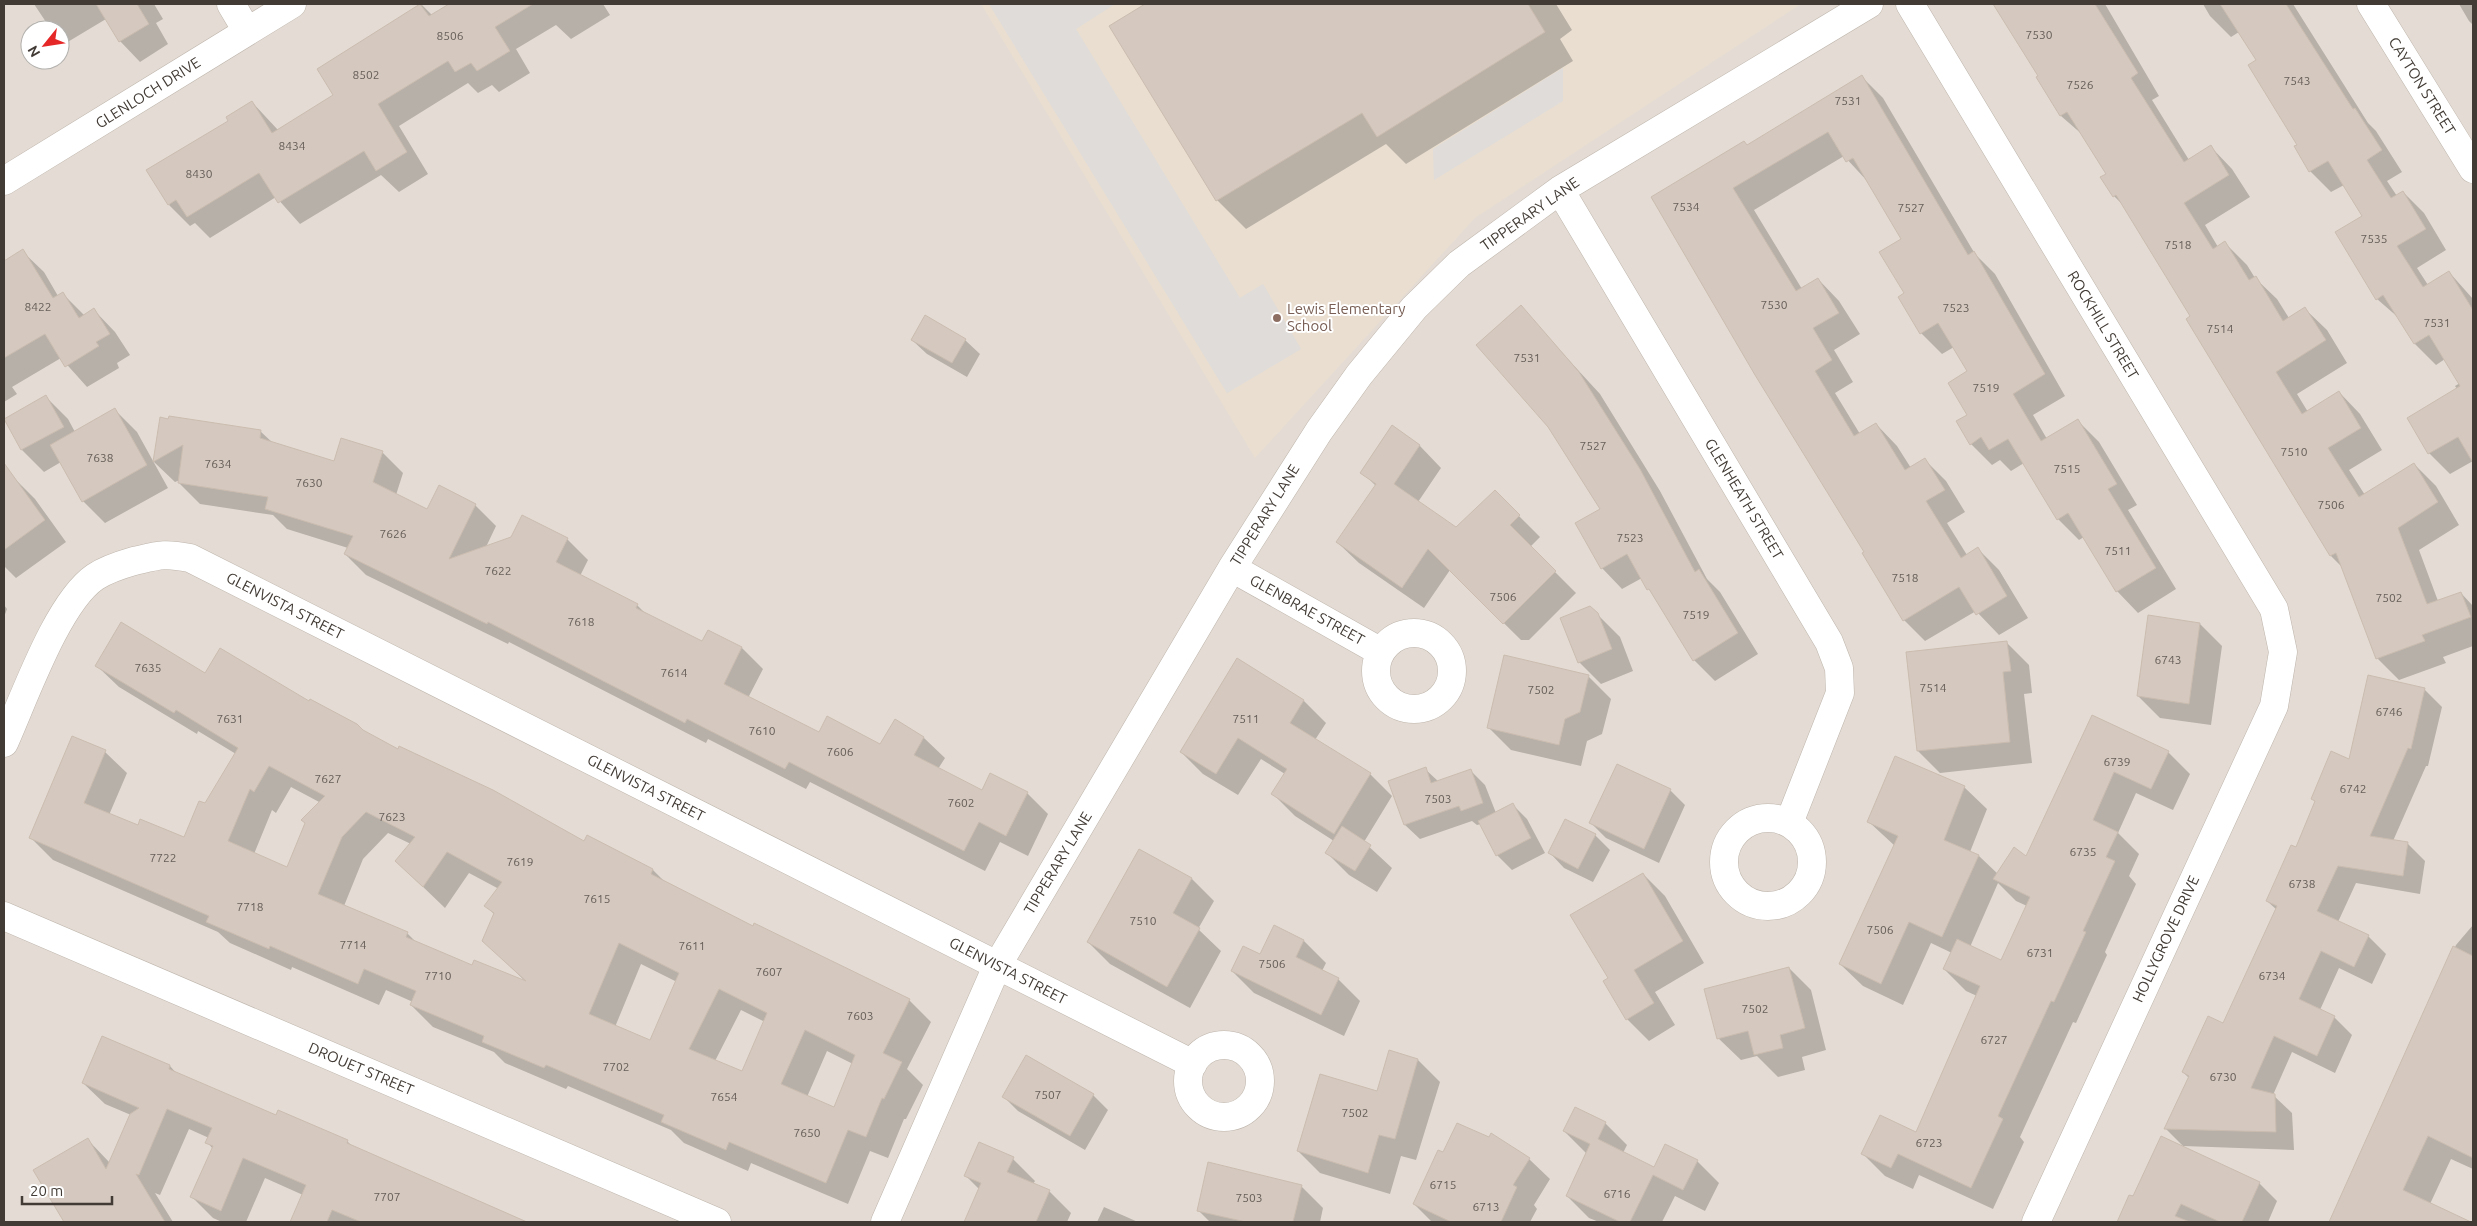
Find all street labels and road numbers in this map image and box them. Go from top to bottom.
street label: CAYTON STREET [2386,34,2460,138]
street label: GLENLOCH DRIVE [92,53,203,132]
street label: TIPPERARY LANE [1477,173,1582,254]
street label: ROCKHILL STREET [2064,268,2143,382]
street label: GLENHEATH STREET [1702,435,1788,563]
street label: TIPPERARY LANE [1227,461,1303,569]
street label: GLENVISTA STREET [224,569,347,643]
street label: GLENBRAE STREET [1247,571,1368,648]
street label: GLENVISTA STREET [585,751,708,825]
street label: TIPPERARY LANE [1020,809,1095,917]
street label: HOLLYGROVE DRIVE [2129,873,2202,1005]
street label: GLENVISTA STREET [947,934,1070,1008]
street label: DROUET STREET [306,1039,417,1099]

